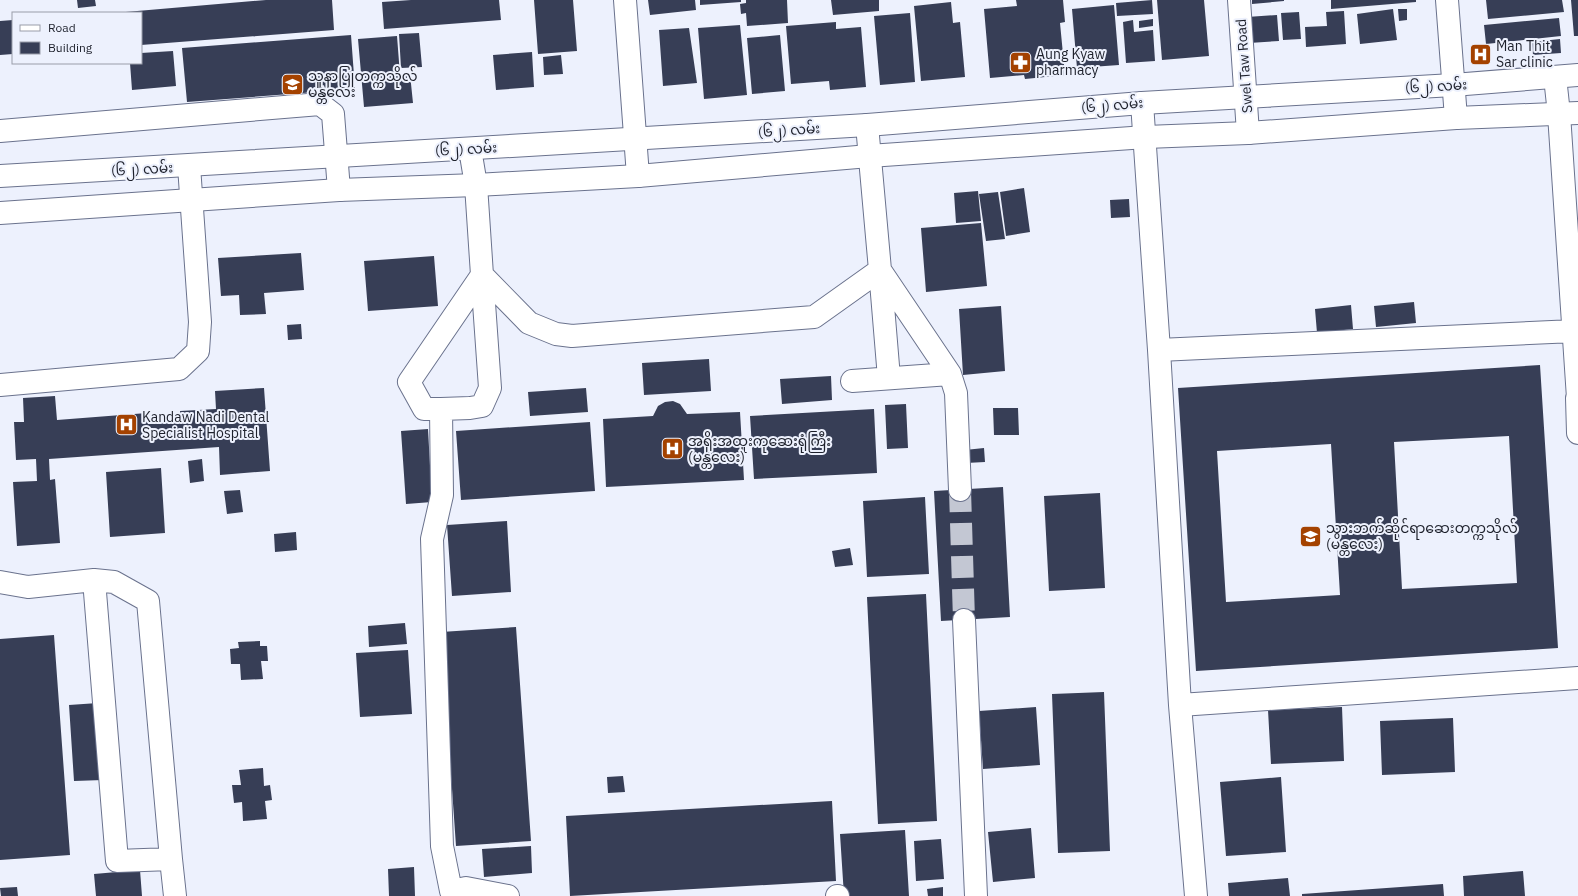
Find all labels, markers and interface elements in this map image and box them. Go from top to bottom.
legend [12,12,142,64]
street label: Swel Taw Road [1232,18,1256,114]
text: Road [48,20,76,35]
place label: Man Thit Sar clinic [1496,37,1553,71]
text: Building [48,40,93,55]
hospital icon: Man Thit Sar clinic [1468,41,1494,67]
place label: Aung Kyaw pharmacy [1036,45,1106,79]
pharmacy icon: Aung Kyaw pharmacy [1007,49,1033,75]
place label: သူနာပြုတက္ကသိုလ် မန္တလေး [308,66,417,104]
school or university icon: သူနာပြုတက္ကသိုလ် မန္တလေး [280,71,306,97]
street label: (၆၂) လမ်း [1404,74,1468,100]
street label: (၆၂) လမ်း [1080,92,1144,120]
street label: (၆၂) လမ်း [757,118,821,144]
street label: (၆၂) လမ်း [434,137,498,163]
street label: (၆၂) လမ်း [110,157,174,183]
place label: Kandaw Nadi Dental Specialist Hospital [142,408,269,442]
hospital icon: Kandaw Nadi Dental Specialist Hospital [114,412,140,438]
place label: အရိုးအထူးကုဆေးရုံကြီး (မန္တလေး) [688,431,831,469]
hospital icon: အရိုးအထူးကုဆေးရုံကြီး (မန္တလေး) [660,436,686,462]
place label: သွားဘက်ဆိုင်ရာဆေးတက္ကသိုလ် (မန္တလေး) [1326,518,1518,556]
school or university icon: သွားဘက်ဆိုင်ရာဆေးတက္ကသိုလ် (မန္တလေး) [1297,523,1323,549]

